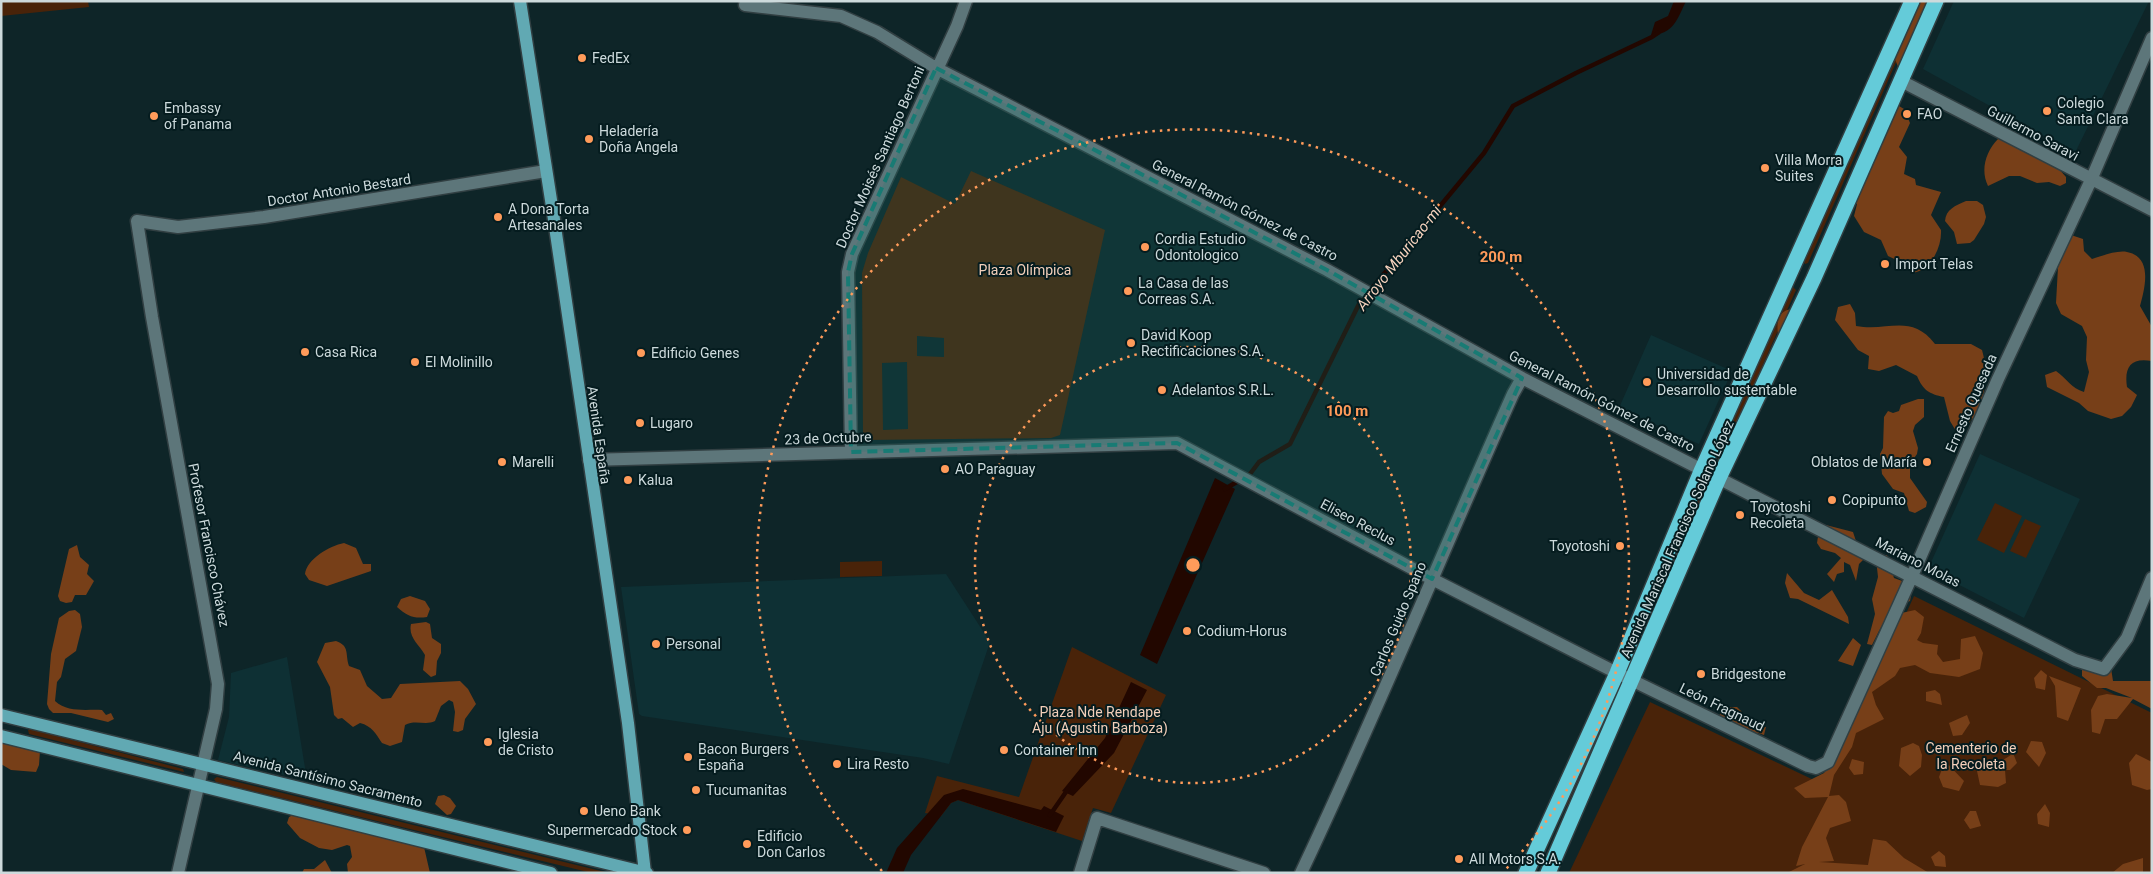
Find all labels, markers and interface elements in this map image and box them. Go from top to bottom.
place label: FedEx [592,50,630,66]
marker: FedEx [576,52,588,64]
street label: Doctor Moisés Santiago Bertoni [833,64,927,250]
place label: Colegio Santa Clara [2057,95,2129,127]
place label: Embassy of Panama [164,100,232,132]
street label: Guillermo Saravi [1984,102,2082,164]
marker: Colegio Santa Clara [2041,105,2053,117]
place label: FAO [1917,106,1942,122]
marker: FAO [1901,108,1913,120]
marker: Embassy of Panama [148,110,160,122]
place label: Heladería Doña Angela [599,123,678,155]
marker: Heladería Doña Angela [583,133,595,145]
place label: Villa Morra Suites [1775,152,1842,184]
street label: General Ramón Gómez de Castro [1149,156,1341,264]
marker: Villa Morra Suites [1759,162,1771,174]
street label: Doctor Antonio Bestard [266,171,412,209]
place label: A Dona Torta Artesanales [508,201,589,233]
water label: Arroyo Mburicao-mi [1352,202,1446,315]
marker: A Dona Torta Artesanales [492,211,504,223]
place label: Cordia Estudio Odontologico [1155,231,1246,263]
marker: Cordia Estudio Odontologico [1139,241,1151,253]
text: 200 m [1480,248,1522,266]
place label: Import Telas [1895,256,1973,272]
marker: Import Telas [1879,258,1891,270]
park label: Plaza Olímpica [979,262,1071,278]
place label: La Casa de las Correas S.A. [1138,275,1229,307]
marker: La Casa de las Correas S.A. [1122,285,1134,297]
place label: David Koop Rectificaciones S.A. [1141,327,1264,359]
marker: David Koop Rectificaciones S.A. [1125,337,1137,349]
place label: Casa Rica [315,344,377,360]
place label: Edificio Genes [651,345,739,361]
marker: Casa Rica [299,346,311,358]
marker: Edificio Genes [635,347,647,359]
street label: General Ramón Gómez de Castro [1506,347,1698,455]
street label: Ernesto Quesada [1942,351,2000,455]
place label: El Molinillo [425,354,493,370]
marker: El Molinillo [409,356,421,368]
place label: Universidad de Desarrollo sustentable [1657,366,1797,398]
marker: Universidad de Desarrollo sustentable [1641,376,1653,388]
place label: Adelantos S.R.L. [1172,382,1274,398]
marker: Adelantos S.R.L. [1156,384,1168,396]
street label: Avenida España [584,385,614,485]
text: 100 m [1326,402,1368,420]
place label: Lugaro [650,415,693,431]
marker: Lugaro [634,417,646,429]
street label: Avenida Mariscal Francisco Solano López [1617,418,1737,660]
street label: 23 de Octubre [784,428,872,448]
place label: Marelli [512,454,554,470]
place label: Oblatos de María [1811,454,1917,470]
marker: Marelli [496,456,508,468]
marker: Oblatos de María [1921,456,1933,468]
place label: AO Paraguay [955,461,1036,477]
street label: Profesor Francisco Chávez [185,462,233,628]
marker: AO Paraguay [939,463,951,475]
place label: Kalua [638,472,673,488]
marker: Kalua [622,474,634,486]
place label: Copipunto [1842,492,1906,508]
marker: Copipunto [1826,494,1838,506]
street label: Eliseo Reclus [1318,496,1398,548]
place label: Toyotoshi Recoleta [1750,499,1811,531]
marker: Toyotoshi Recoleta [1734,509,1746,521]
street label: Mariano Molas [1873,534,1963,590]
place label: Toyotoshi [1549,538,1610,554]
marker: Toyotoshi [1614,540,1626,552]
centre of rings [1184,556,1202,574]
street label: Carlos Guido Spano [1367,559,1429,679]
place label: Codium-Horus [1197,623,1287,639]
marker: Codium-Horus [1181,625,1193,637]
place label: Personal [666,636,721,652]
marker: Personal [650,638,662,650]
place label: Bridgestone [1711,666,1786,682]
marker: Bridgestone [1695,668,1707,680]
street label: León Fragnaud [1677,680,1767,734]
park label: Plaza Nde Rendape Aju (Agustin Barboza) [1032,704,1168,737]
place label: Iglesia de Cristo [498,726,554,758]
marker: Iglesia de Cristo [482,736,494,748]
park label: Cementerio de la Recoleta [1926,740,2016,772]
place label: Bacon Burgers España [698,741,789,773]
place label: Container Inn [1014,742,1097,758]
marker: Container Inn [998,744,1010,756]
street label: Avenida Santísimo Sacramento [232,748,424,810]
marker: Bacon Burgers España [682,751,694,763]
place label: Lira Resto [847,756,909,772]
marker: Lira Resto [831,758,843,770]
place label: Tucumanitas [706,782,787,798]
marker: Tucumanitas [690,784,702,796]
place label: Ueno Bank [594,803,662,819]
marker: Ueno Bank [578,805,590,817]
place label: Supermercado Stock [547,822,678,838]
marker: Supermercado Stock [681,824,693,836]
place label: Edificio Don Carlos [757,828,825,860]
marker: Edificio Don Carlos [741,838,753,850]
place label: All Motors S.A. [1469,851,1561,867]
marker: All Motors S.A. [1453,853,1465,865]

